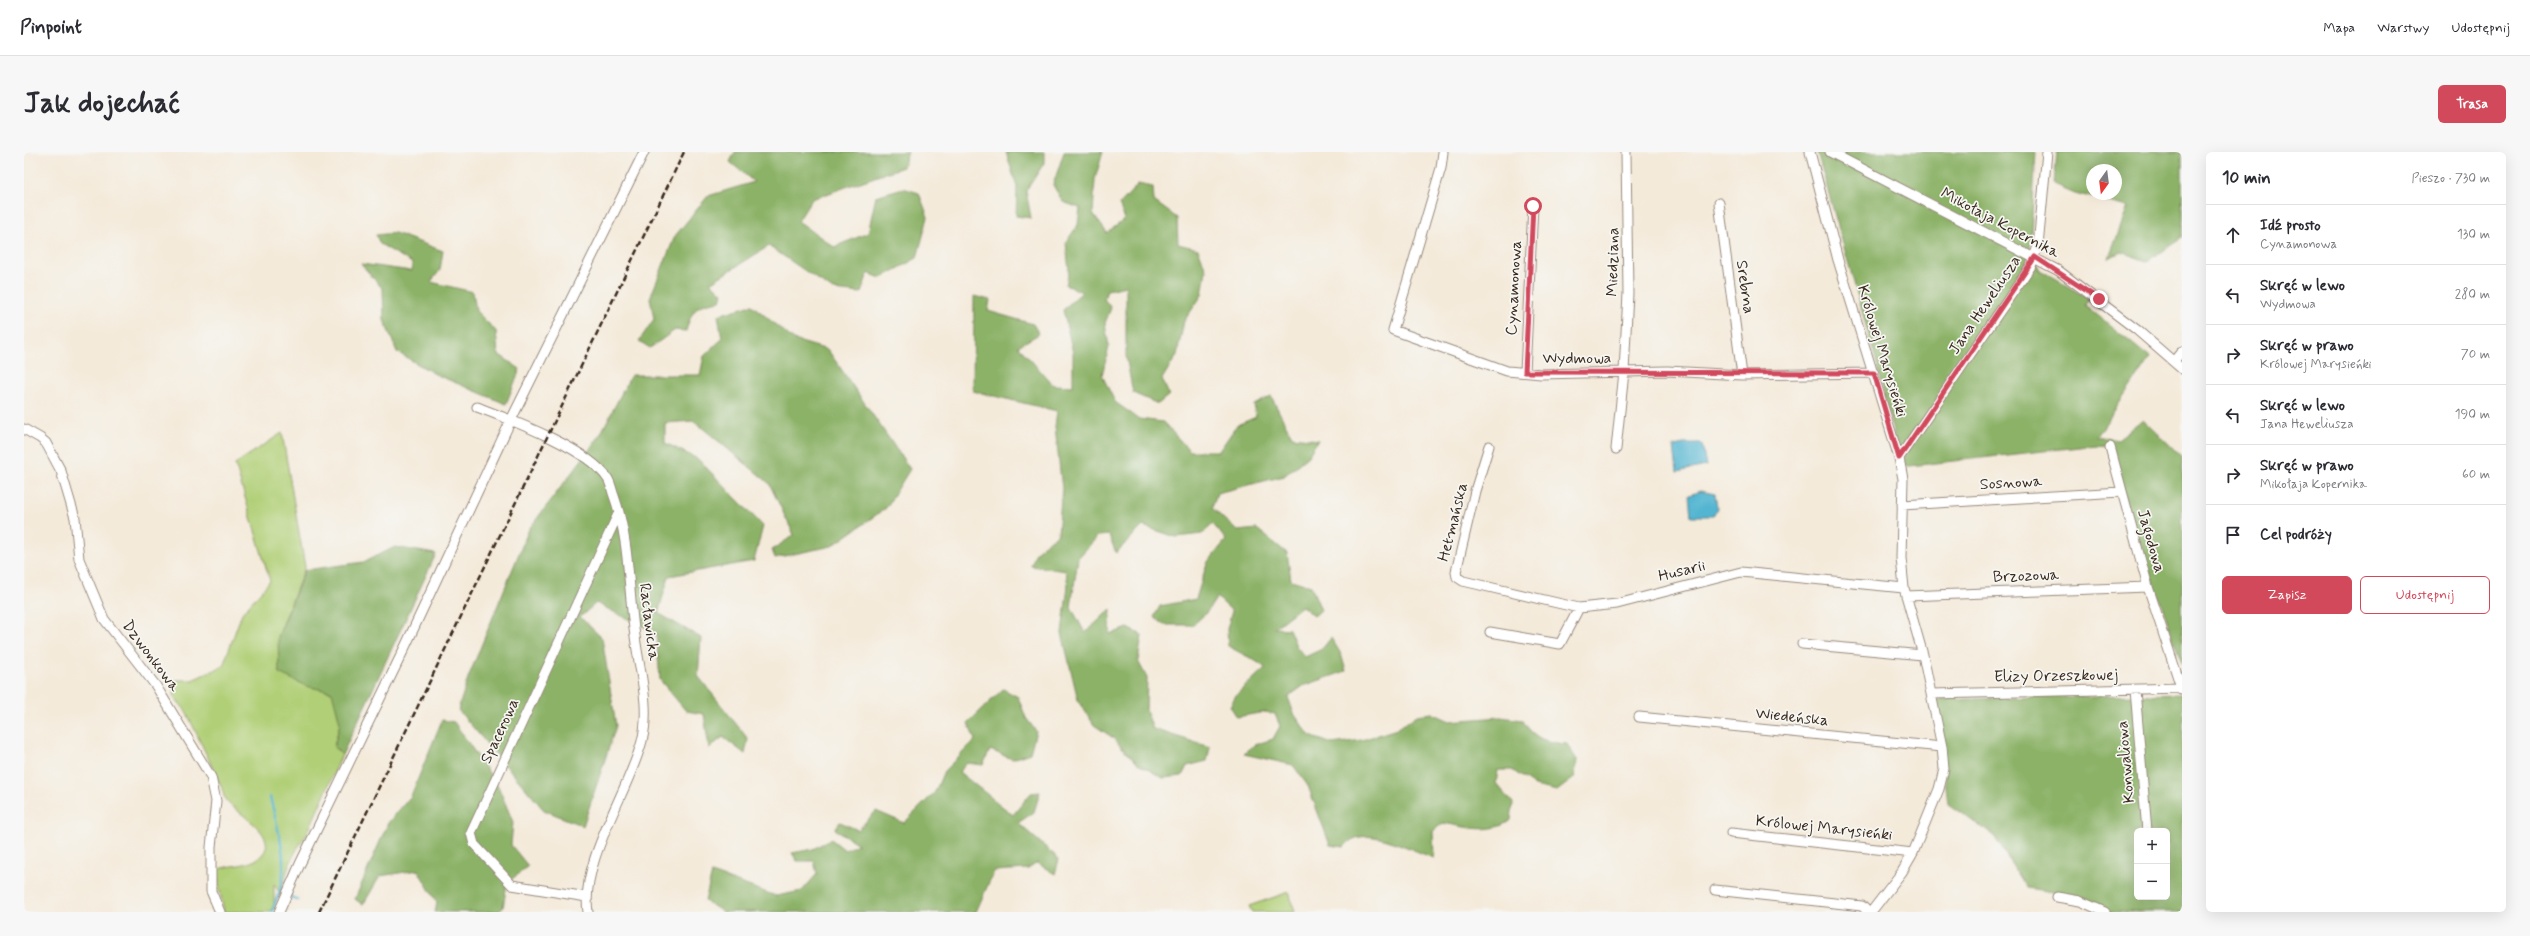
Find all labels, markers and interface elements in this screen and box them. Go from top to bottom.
text: Pinpoint [20,15,82,40]
text: Mapa [2323,19,2355,37]
text: Warstwy [2377,19,2429,37]
text: Udostępnij [2451,19,2510,37]
button: Trasa [2438,85,2506,123]
text: Jak dojechać [24,86,180,123]
north arrow [2086,164,2122,200]
text: 10 min [2222,167,2271,189]
text: Pieszo · 730 m [2411,170,2490,187]
street label: Mikołaja Kopernika [1937,183,2063,263]
route start [1524,197,1542,215]
text: Idź prosto [2260,216,2321,236]
icon: ahead [2222,224,2244,246]
text: 130 m [2457,226,2490,243]
street label: Miedziana [1602,227,1624,297]
text: Cynamonowa [2260,236,2337,253]
street label: Cynamonowa [1501,240,1527,336]
street label: Jana Heweliusza [1944,251,2026,359]
street label: Srebrna [1731,259,1759,315]
text: Skręć w lewo [2260,276,2345,296]
street label: Królowej Marysieńki [1852,282,1912,420]
icon: left [2222,284,2244,306]
text: 280 m [2455,286,2490,303]
route end [2090,290,2108,308]
text: Wydmowa [2260,296,2316,313]
text: Skręć w prawo [2260,336,2354,356]
icon: right [2222,344,2244,366]
text: 70 m [2461,346,2490,363]
street label: Wydmowa [1543,348,1612,369]
text: Królowej Marysieńki [2260,356,2372,373]
text: Skręć w lewo [2260,396,2345,416]
icon: left [2222,404,2244,426]
text: 190 m [2455,406,2490,423]
text: Jana Heweliusza [2260,416,2354,433]
text: Skręć w prawo [2260,456,2354,476]
icon: right [2222,464,2244,486]
text: 60 m [2462,466,2490,483]
street label: Sosnowa [1979,471,2043,495]
text: Mikołaja Kopernika [2260,476,2367,493]
street label: Hetmańska [1433,480,1473,564]
street label: Jagodowa [2131,507,2170,575]
icon: arrive [2222,524,2244,546]
text: Cel podróży [2260,525,2332,545]
street label: Husarii [1656,555,1708,587]
street label: Brzozowa [1993,564,2060,588]
button: Zapisz [2222,576,2352,614]
button: Udostępnij [2360,576,2490,614]
street label: Racławicka [634,582,664,663]
street label: Dzwonkowa [117,616,185,696]
street label: Elizy Orzeszkowej [1994,664,2118,688]
street label: Spacerowa [476,695,524,767]
street label: Wiedeńska [1754,703,1830,731]
street label: Konwaliowa [2112,720,2140,804]
street label: Królowej Marysieńki [1755,810,1894,846]
map controls [2134,828,2170,900]
button: + [2134,828,2170,864]
button: − [2134,864,2170,900]

